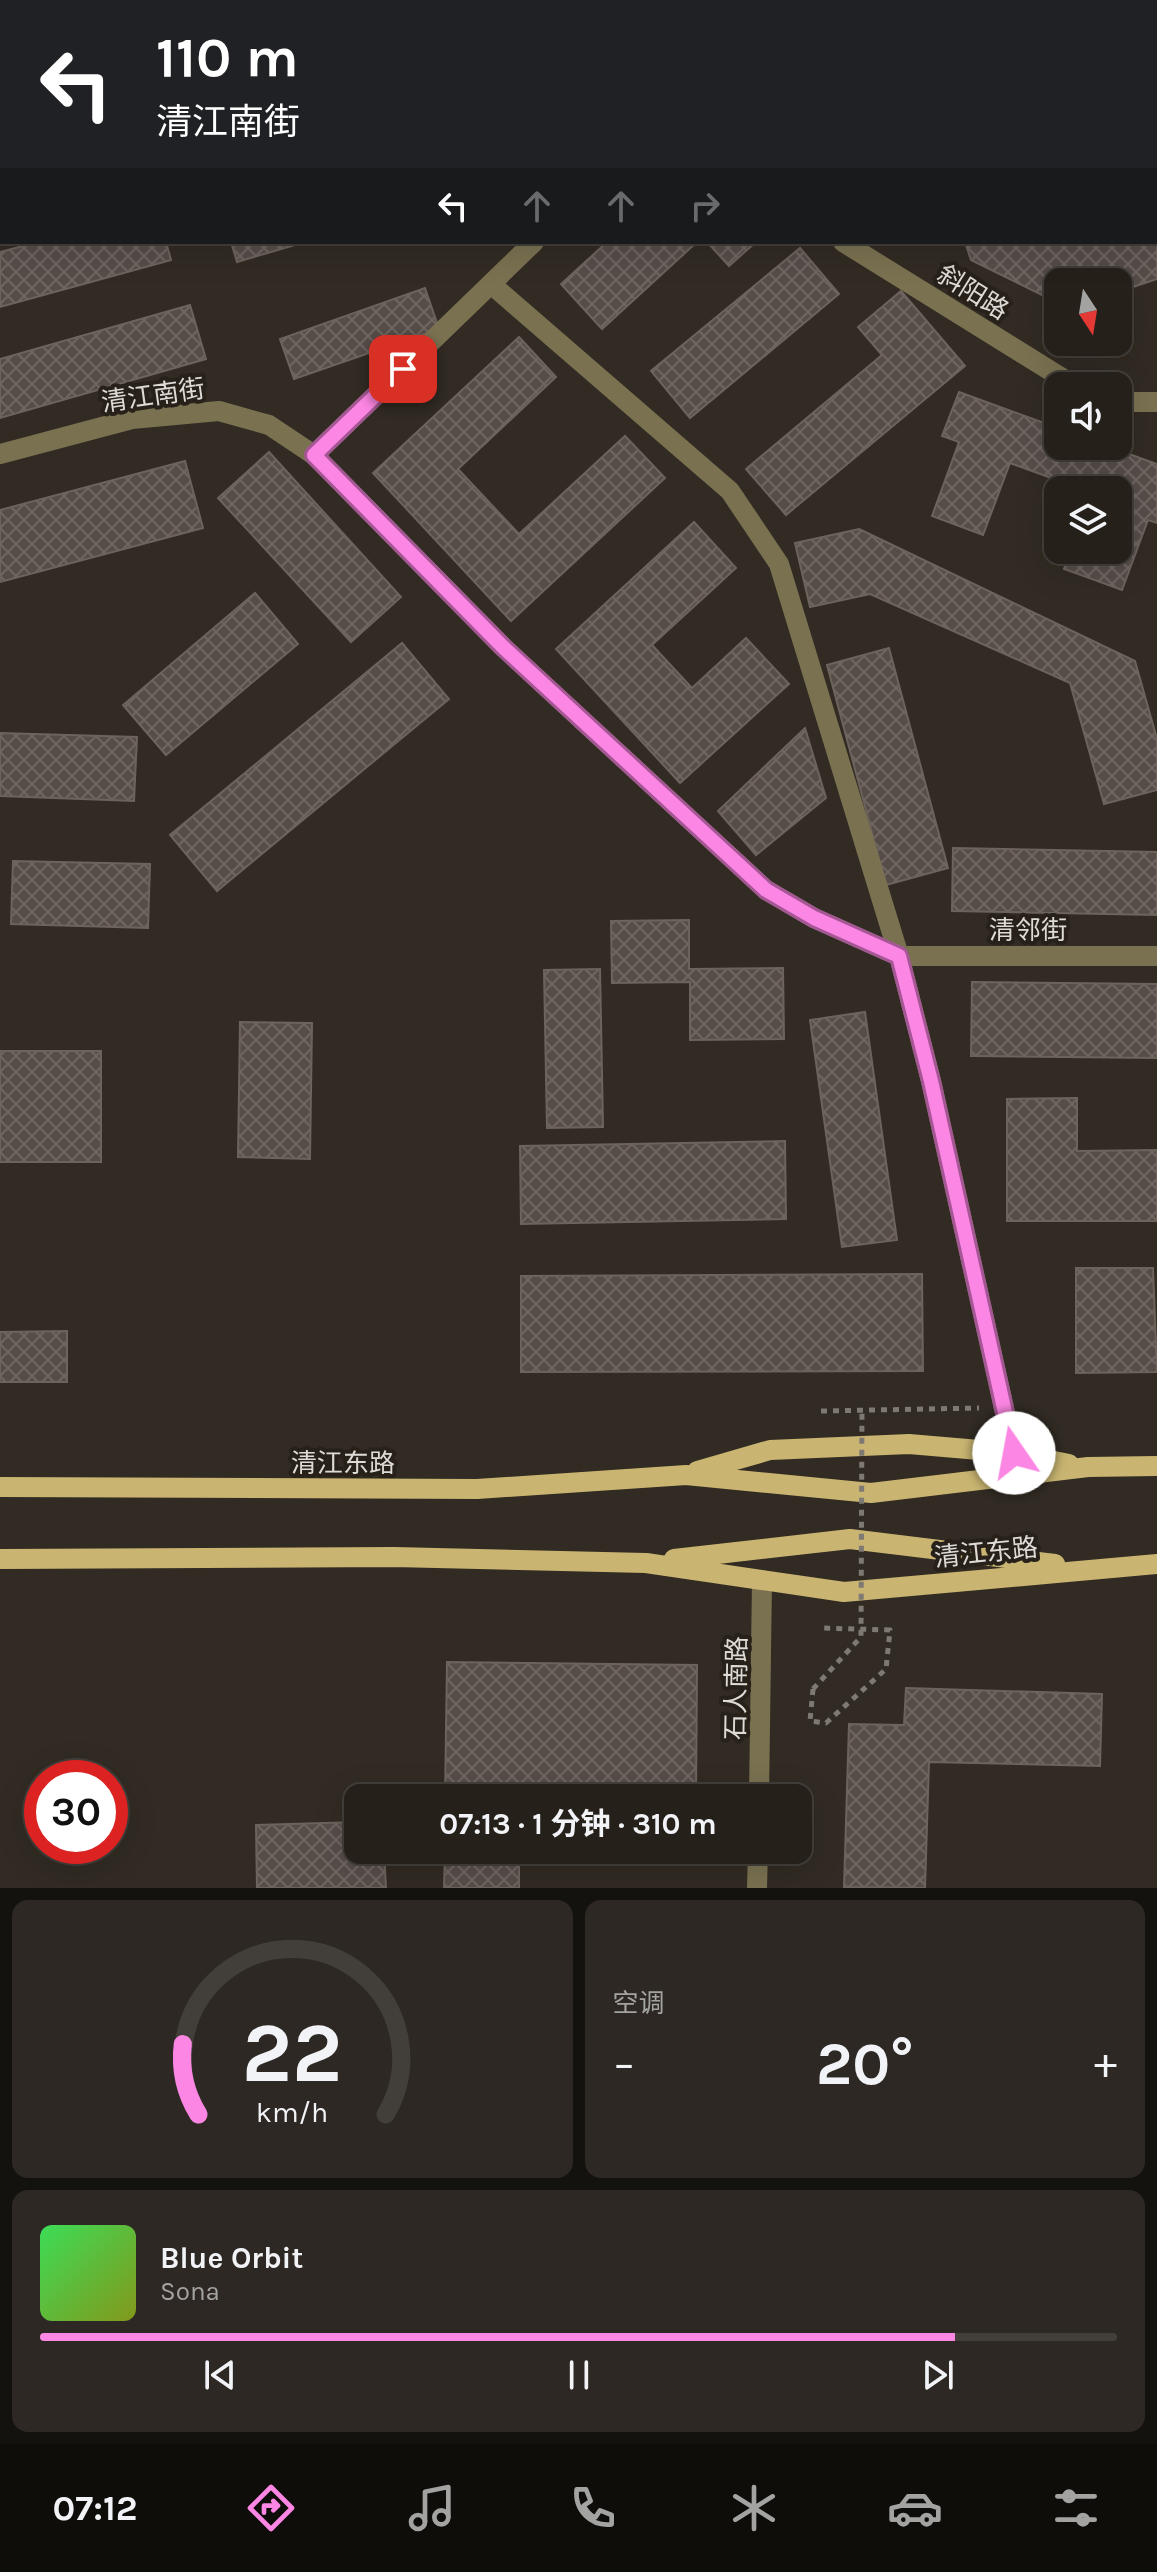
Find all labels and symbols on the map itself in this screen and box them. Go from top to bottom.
street label: 斜阳路 [931,259,1014,326]
north arrow [1044,268,1132,356]
pin [369,335,437,403]
street label: 清江南街 [99,373,207,418]
street label: 清邻街 [989,915,1067,946]
position arrow [972,1411,1056,1495]
street label: 清江东路 [291,1448,395,1479]
street label: 清江东路 [933,1532,1039,1573]
street label: 石人南路 [720,1636,753,1740]
speed limit sign: 30 [24,1760,128,1864]

